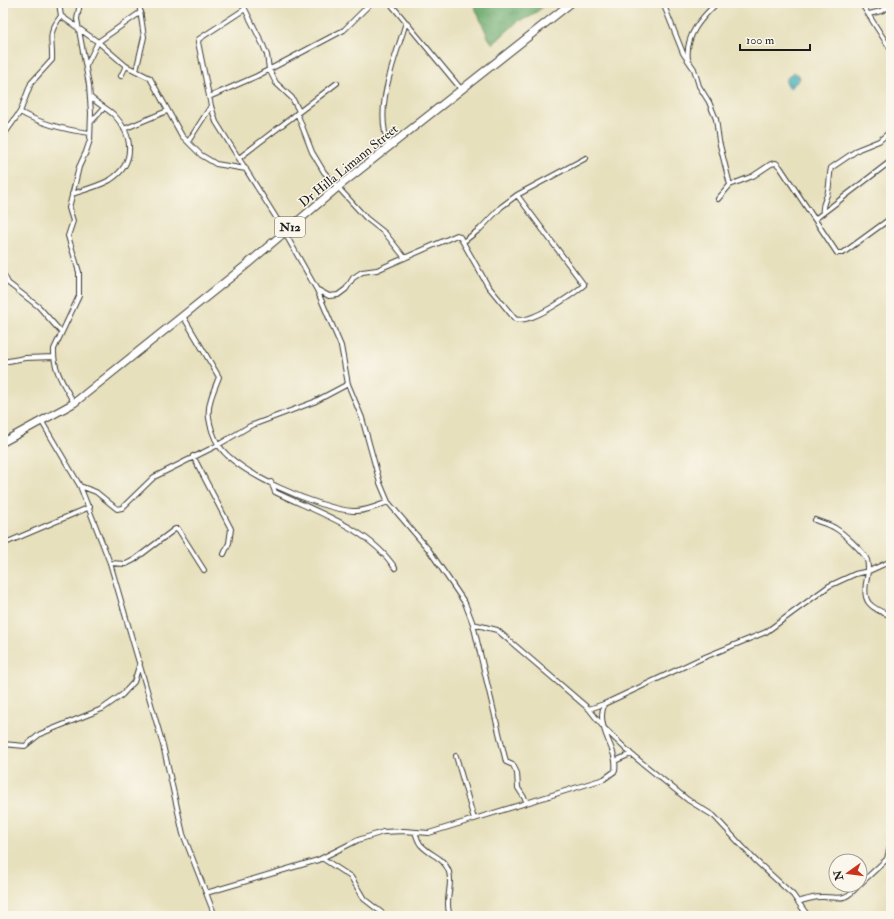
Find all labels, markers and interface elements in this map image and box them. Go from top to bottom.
scale bar [740,26,810,52]
text: 100 m [746,33,775,48]
street label: Dr Hilla Limann Street [296,121,401,211]
road number: N12 [275,217,305,237]
north arrow [828,853,868,893]
text: N [831,868,847,883]

